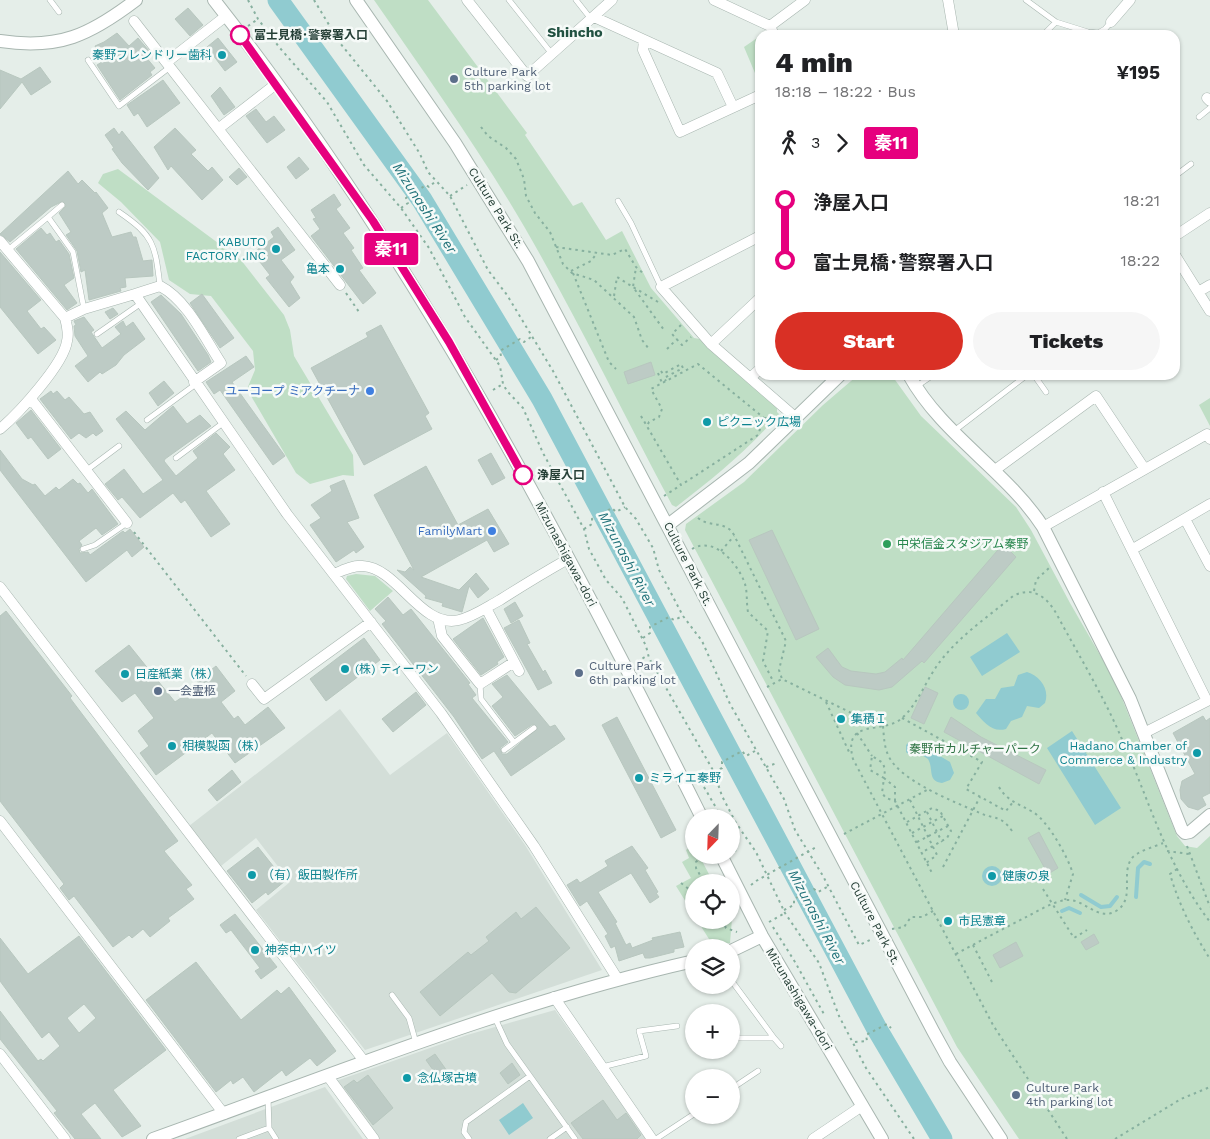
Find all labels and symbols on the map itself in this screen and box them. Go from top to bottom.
district label: Shincho [547,24,603,40]
marker: 富士見橋･警察署入口 [230,25,250,45]
place label: 富士見橋･警察署入口 [254,28,368,42]
place label: 秦野フレンドリー歯科 [92,48,212,62]
marker: 秦野フレンドリー歯科 [216,49,228,61]
place label: Culture Park 5th parking lot [464,65,550,93]
marker: Culture Park 5th parking lot [448,73,460,85]
water label: Mizunashi River [390,160,461,257]
street label: Culture Park St. [465,165,527,251]
line badge: 秦11 [362,233,420,265]
place label: KABUTO FACTORY .INC [186,235,266,263]
marker: KABUTO FACTORY .INC [270,243,282,255]
place label: 亀本 [306,262,330,276]
marker: 亀本 [334,263,346,275]
place label: ユーコープ ミアクチーナ [225,384,360,398]
marker: ユーコープ ミアクチーナ [364,385,376,397]
place label: ピクニック広場 [717,415,801,429]
marker: ピクニック広場 [701,416,713,428]
marker: 浄屋入口 [513,465,533,485]
place label: 浄屋入口 [537,468,585,482]
street label: Mizunashigawa-dori [532,499,600,609]
water label: Mizunashi River [595,509,659,610]
street label: Culture Park St. [661,519,715,609]
place label: FamilyMart [418,524,482,538]
marker: FamilyMart [486,525,498,537]
place label: 中栄信金スタジアム秦野 [897,537,1028,551]
marker: 中栄信金スタジアム秦野 [881,538,893,550]
place label: Culture Park 6th parking lot [589,659,676,687]
place label: (株) ティーワン [355,662,439,676]
marker: (株) ティーワン [339,663,351,675]
place label: 日産紙業（株） [135,667,219,681]
marker: Culture Park 6th parking lot [573,667,585,679]
marker: 日産紙業（株） [119,668,131,680]
place label: 一会霊柩 [168,684,216,698]
marker: 一会霊柩 [152,685,164,697]
place label: 集積Ｉ [851,712,887,726]
marker: 集積Ｉ [835,713,847,725]
place label: 相模製函（株） [182,739,266,753]
place label: Hadano Chamber of Commerce & Industry [1059,739,1188,767]
marker: 相模製函（株） [166,740,178,752]
park label: 秦野市カルチャーパーク [909,742,1041,756]
marker: Hadano Chamber of Commerce & Industry [1191,747,1203,759]
place label: ミライエ秦野 [649,771,721,785]
marker: ミライエ秦野 [633,772,645,784]
north arrow [685,809,740,864]
water label: Mizunashi River [785,867,849,968]
place label: （有）飯田製作所 [262,868,358,882]
marker: （有）飯田製作所 [246,869,258,881]
place label: 健康の泉 [1002,869,1050,883]
marker: 健康の泉 [986,870,998,882]
street label: Culture Park St. [847,879,903,967]
place label: 市民憲章 [958,914,1006,928]
marker: 市民憲章 [942,915,954,927]
place label: 神奈中ハイツ [265,943,337,957]
marker: 神奈中ハイツ [249,944,261,956]
street label: Mizunashigawa-dori [763,945,835,1053]
place label: 念仏塚古墳 [417,1071,477,1085]
marker: 念仏塚古墳 [401,1072,413,1084]
place label: Culture Park 4th parking lot [1026,1081,1113,1109]
marker: Culture Park 4th parking lot [1010,1089,1022,1101]

